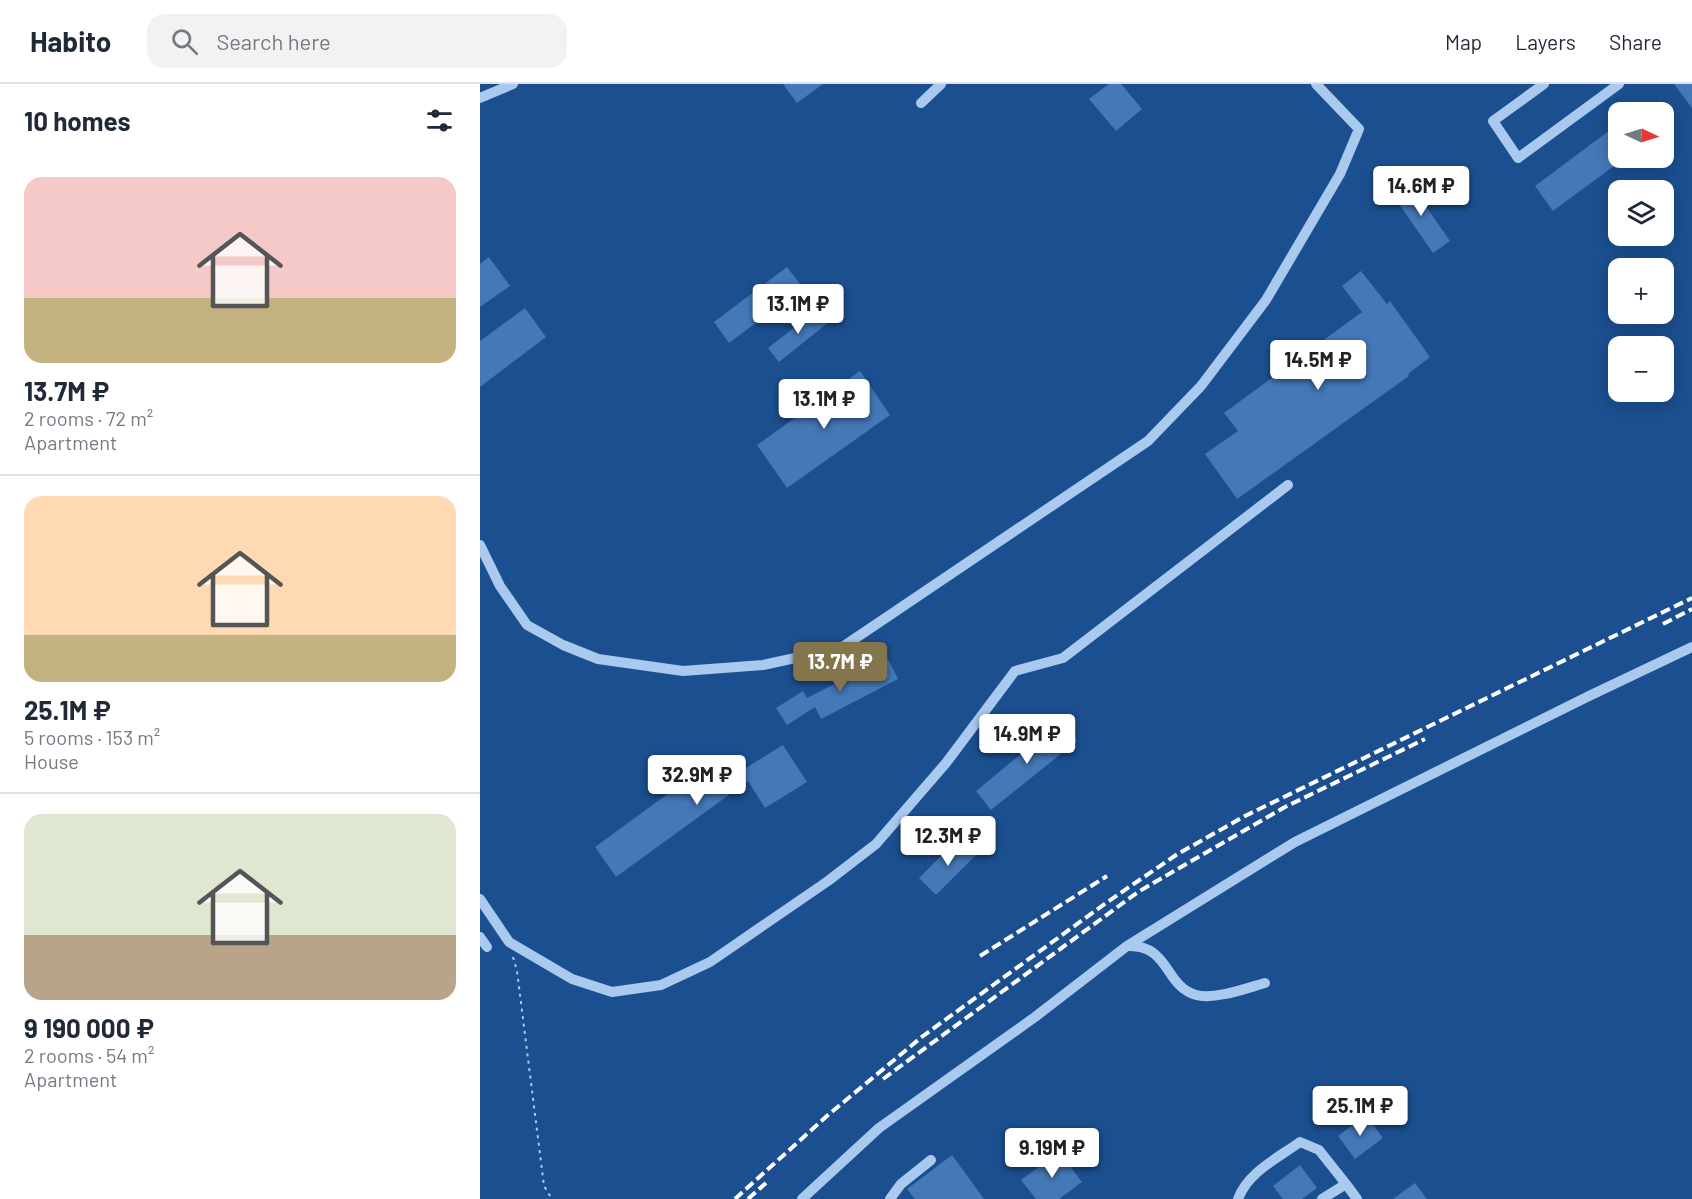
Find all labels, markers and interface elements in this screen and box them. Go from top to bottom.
search box [147,14,567,68]
text: Habito [30,24,111,58]
icon: search [168,25,201,58]
text: Search here [216,28,331,54]
text: Map [1445,29,1482,54]
text: Layers [1515,29,1576,54]
text: Share [1609,29,1662,54]
north arrow [1608,102,1674,168]
map controls [1608,102,1674,402]
icon: filters [423,104,456,137]
text: 10 homes [24,105,131,136]
pin: 14.6M ₽ [1366,166,1476,217]
text: 14.6M ₽ [1387,173,1455,197]
button: layers [1608,180,1674,246]
icon: home [186,216,294,324]
button: + [1608,258,1674,324]
pin: 13.1M ₽ [743,284,853,335]
text: 13.1M ₽ [767,291,829,315]
button: − [1608,336,1674,402]
pin: 14.5M ₽ [1263,340,1373,391]
text: 14.5M ₽ [1284,347,1352,371]
text: 13.7M ₽ [24,375,109,406]
pin: 13.1M ₽ [769,379,879,430]
text: 13.1M ₽ [793,386,855,410]
text: 2 rooms · 72 m² [24,406,153,430]
text: Apartment [24,430,117,454]
icon: home [186,535,294,643]
pin: 13.7M ₽ [785,642,895,693]
text: 13.7M ₽ [807,649,873,673]
text: 25.1M ₽ [24,694,111,725]
pin: 14.9M ₽ [972,714,1082,765]
text: 14.9M ₽ [993,721,1061,745]
text: 5 rooms · 153 m² [24,725,160,749]
text: House [24,749,79,773]
pin: 32.9M ₽ [642,755,752,806]
text: 32.9M ₽ [662,762,732,786]
pin: 12.3M ₽ [893,816,1003,867]
text: 12.3M ₽ [915,823,981,847]
icon: home [186,853,294,961]
text: 9 190 000 ₽ [24,1012,154,1043]
text: 2 rooms · 54 m² [24,1043,154,1067]
text: Apartment [24,1067,117,1091]
pin: 25.1M ₽ [1305,1086,1415,1137]
text: 25.1M ₽ [1327,1093,1393,1117]
pin: 9.19M ₽ [997,1128,1107,1179]
text: 9.19M ₽ [1019,1135,1085,1159]

